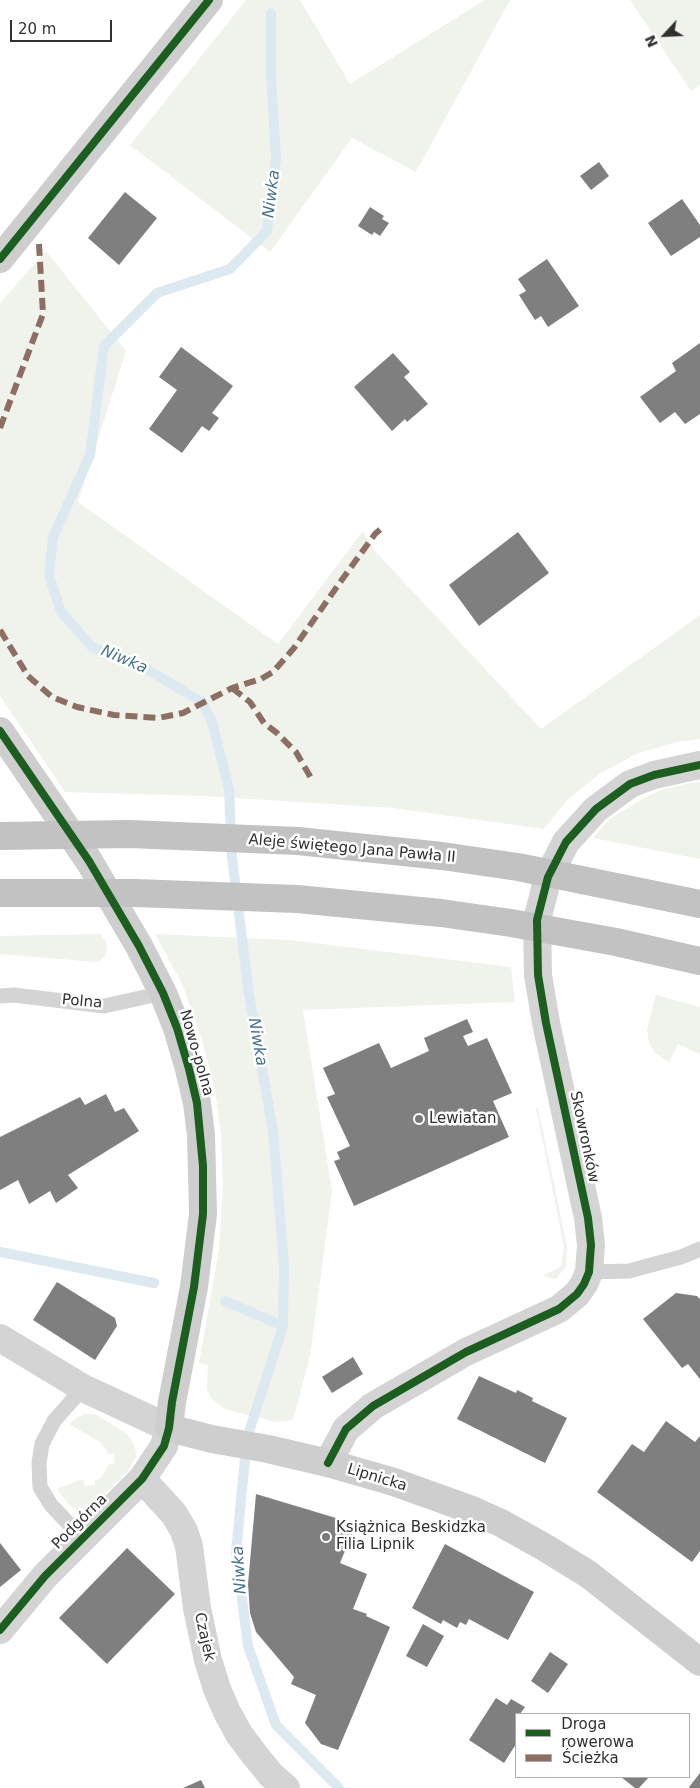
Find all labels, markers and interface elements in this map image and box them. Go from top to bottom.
scale bar [12,10,115,42]
north arrow [640,10,690,60]
text: 20 m [18,20,56,38]
text: N [642,33,661,50]
water label: Niwka [260,169,284,219]
water label: Niwka [98,642,150,678]
street label: Aleje świętego Jana Pawła II [248,831,456,867]
street label: Polna [61,991,103,1013]
street label: Nowo-polna [175,1008,217,1098]
water label: Niwka [243,1016,271,1068]
street label: Skowronków [566,1090,602,1184]
place label: Lewiatan [429,1110,497,1128]
marker: Lewiatan [413,1113,425,1125]
street label: Lipnicka [345,1460,409,1496]
street label: Podgórna [49,1491,111,1553]
place label: Książnica Beskidzka Filia Lipnik [336,1519,486,1554]
marker: Książnica Beskidzka Filia Lipnik [320,1531,332,1543]
water label: Niwka [229,1545,251,1595]
street label: Czajek [190,1611,218,1663]
legend [515,1713,690,1778]
text: Droga rowerowa [561,1715,634,1751]
text: Ścieżka [562,1749,619,1767]

